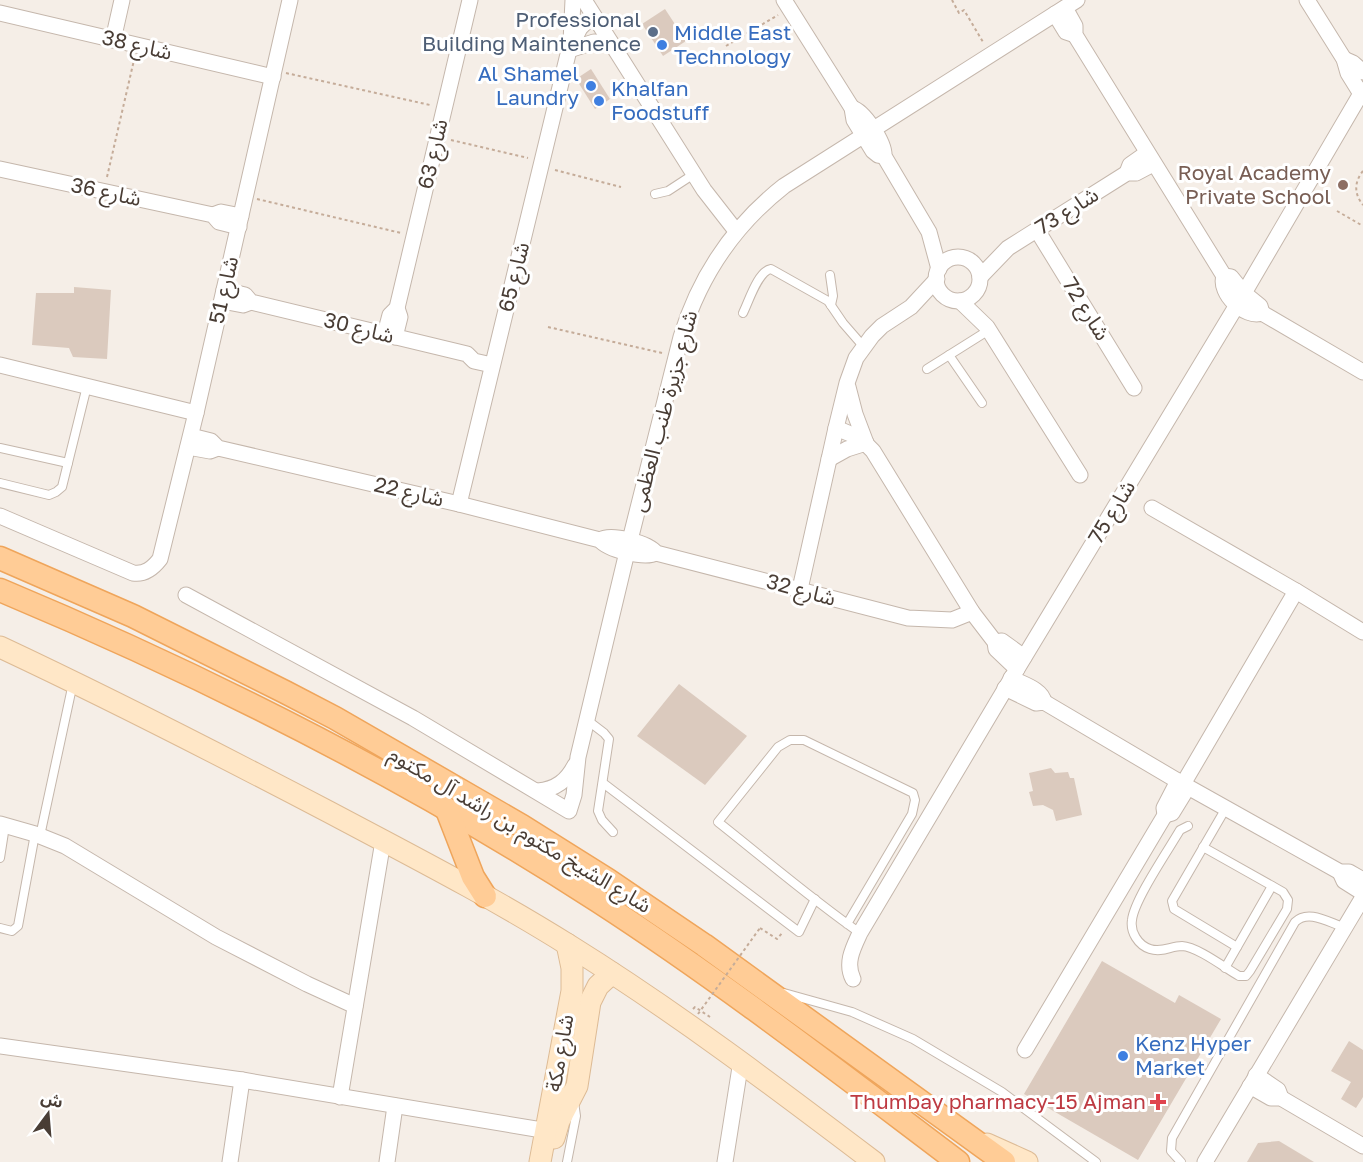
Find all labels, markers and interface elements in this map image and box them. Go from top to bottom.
place label: Professional Building Maintenence [422,6,641,56]
place label: Middle East Technology [674,19,791,69]
street label: شارع 38 [99,23,175,68]
marker: Professional Building Maintenence [646,25,660,39]
marker: Middle East Technology [655,38,669,52]
place label: Al Shamel Laundry [478,60,579,110]
place label: Khalfan Foodstuff [611,75,710,125]
marker: Al Shamel Laundry [584,79,598,93]
marker: Khalfan Foodstuff [592,94,606,108]
street label: شارع 63 [411,116,456,192]
place label: Royal Academy Private School [1178,159,1331,209]
street label: شارع 36 [68,171,144,214]
marker: Royal Academy Private School [1336,178,1350,192]
street label: شارع 73 [1030,181,1104,242]
street label: شارع 65 [492,239,537,315]
street label: شارع 51 [203,253,246,327]
street label: شارع 72 [1055,272,1116,346]
street label: شارع 30 [321,306,397,351]
street label: شارع جزيرة طنب العظمى [624,307,705,515]
street label: شارع 22 [371,470,447,515]
street label: شارع 75 [1082,475,1143,550]
street label: شارع 32 [763,567,839,614]
street label: شارع الشيخ مكتوم بن راشد آل مكتوم [382,740,657,921]
street label: شارع مكة [539,1012,582,1094]
place label: Kenz Hyper Market [1135,1030,1251,1080]
marker: Kenz Hyper Market [1116,1049,1130,1063]
north arrow [18,1084,78,1144]
text: ش [39,1087,66,1112]
place label: Thumbay pharmacy-15 Ajman [850,1088,1146,1114]
marker: Thumbay pharmacy-15 Ajman [1151,1095,1165,1109]

